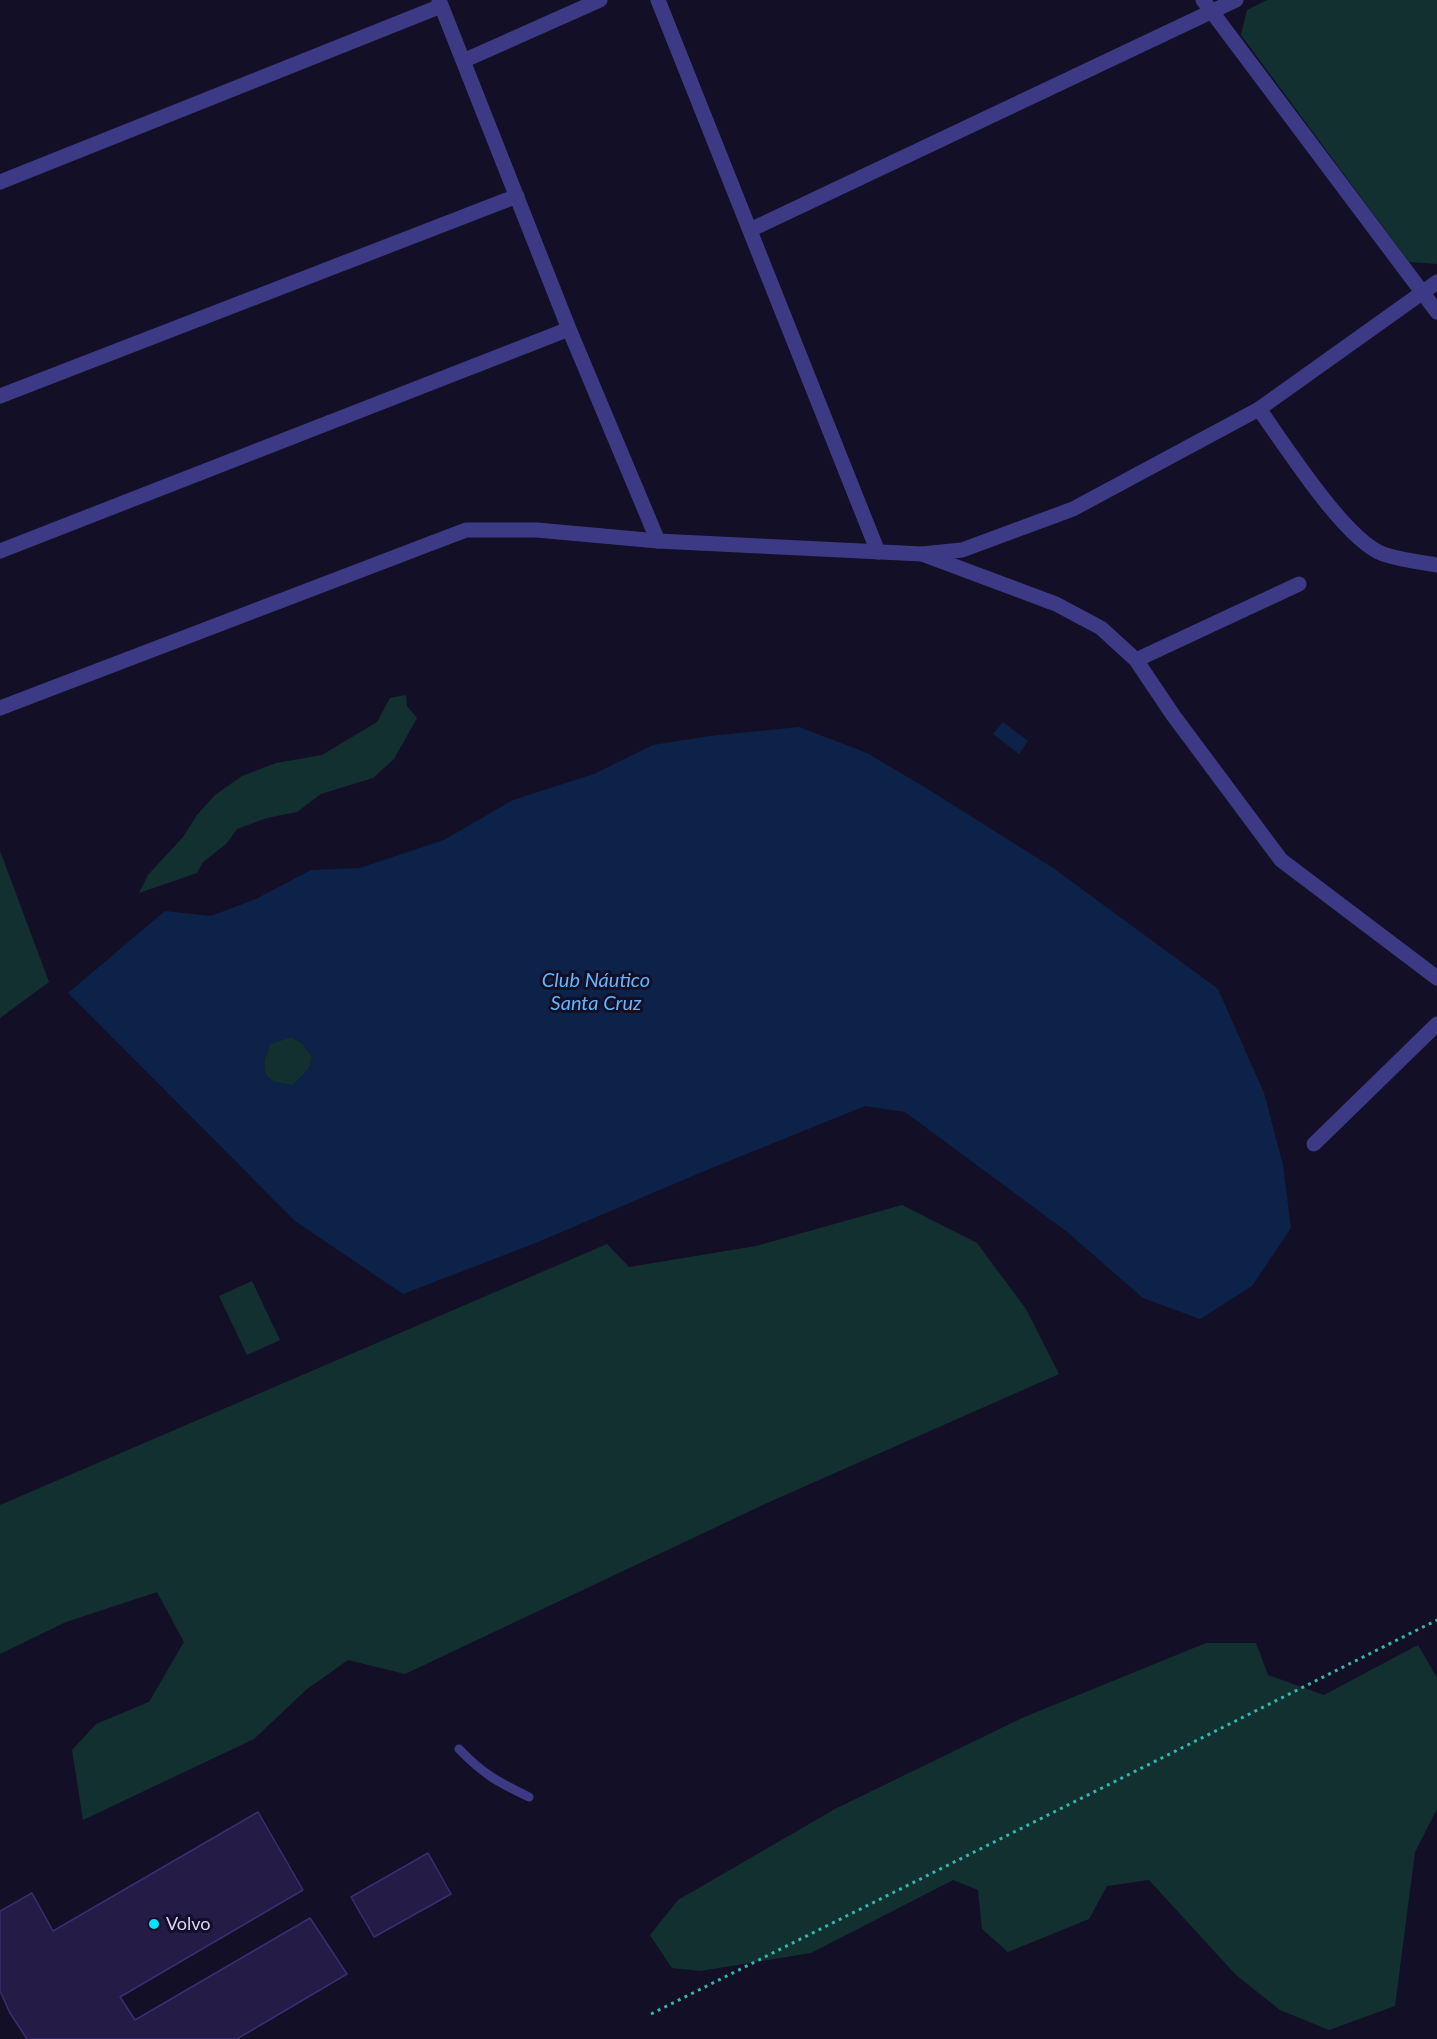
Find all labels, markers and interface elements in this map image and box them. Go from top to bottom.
water label: Club Náutico Santa Cruz [542,969,650,1016]
place label: Volvo [166,1913,211,1935]
marker: Volvo [147,1917,161,1931]

